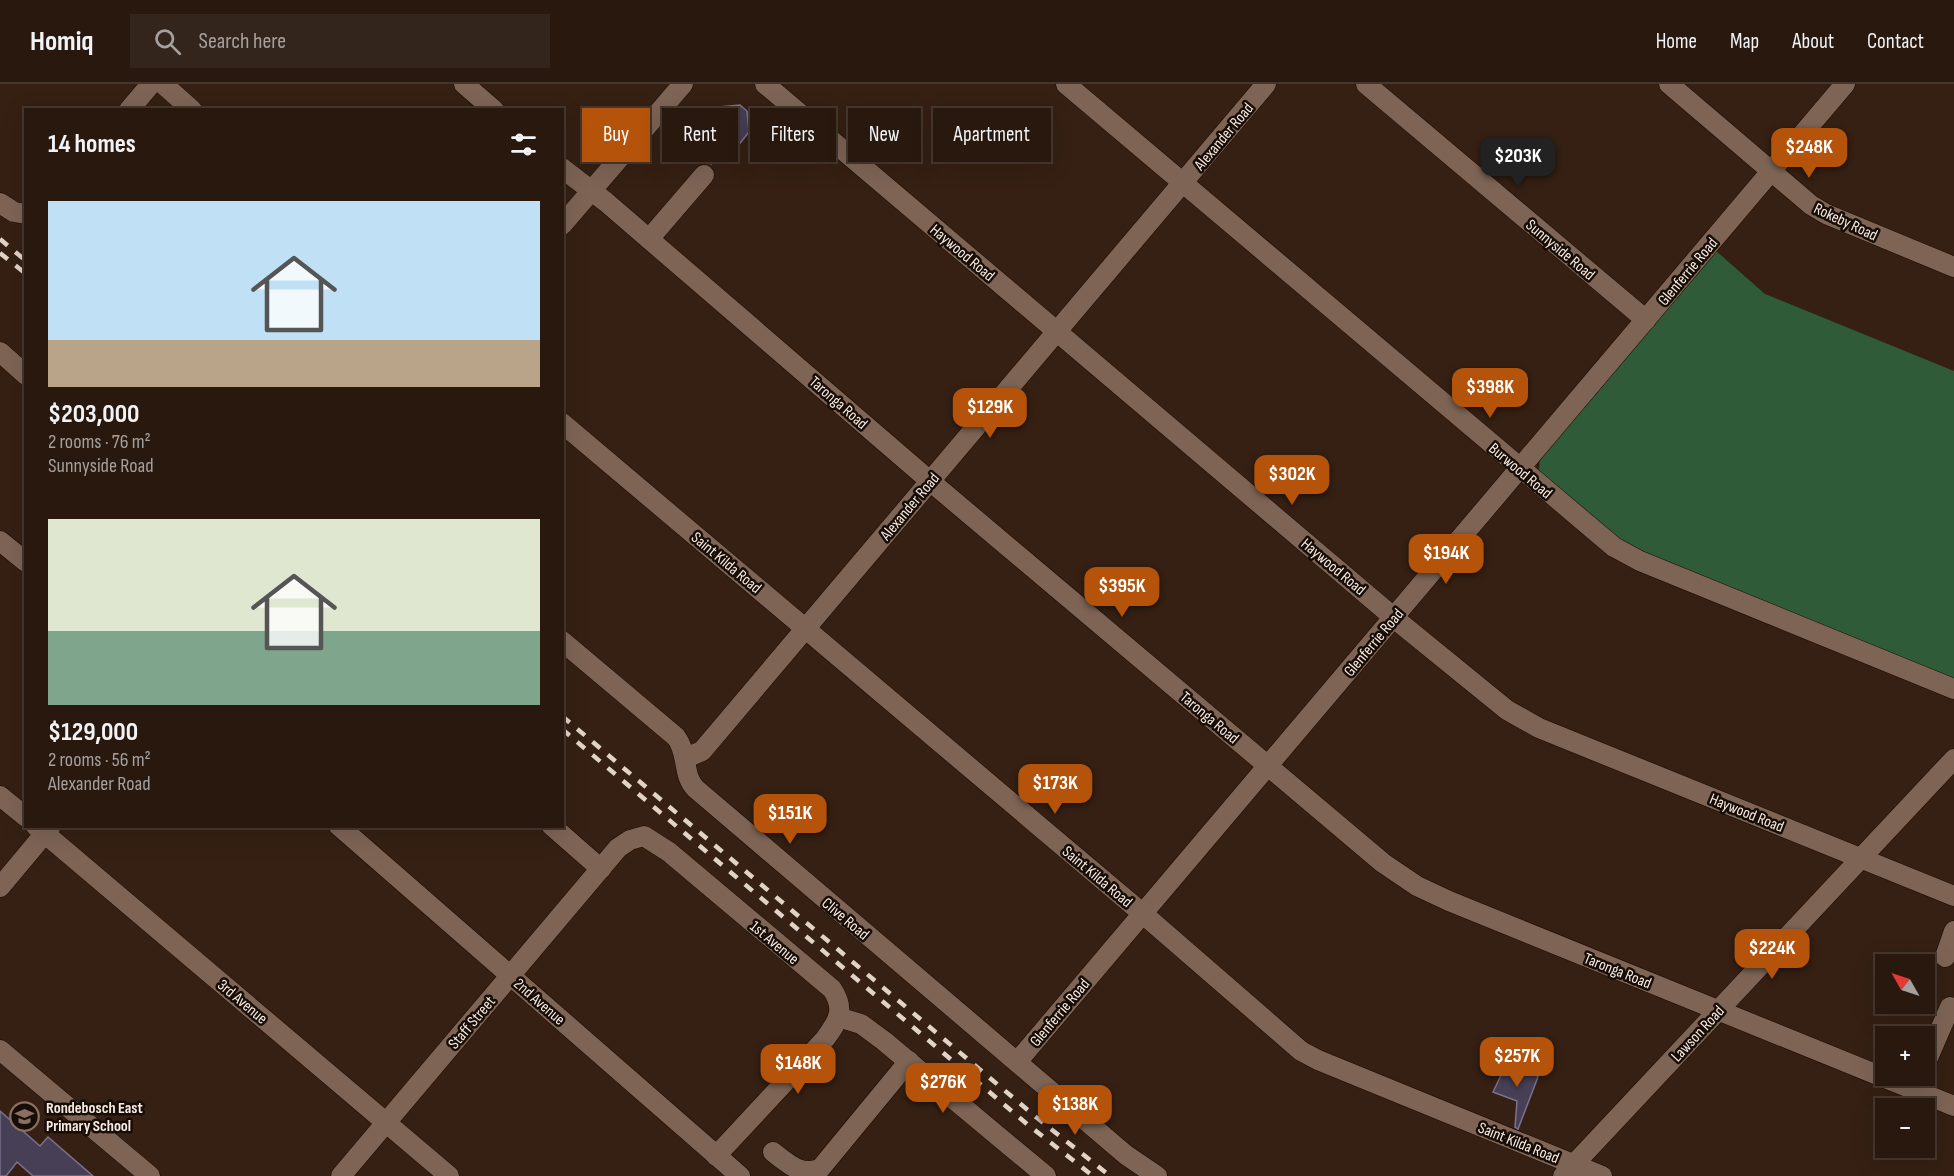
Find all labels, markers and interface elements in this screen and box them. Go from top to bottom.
search box [130,14,550,68]
text: Homiq [30,25,94,58]
icon: search [151,25,184,58]
text: Search here [199,28,286,55]
text: Home [1656,29,1697,54]
text: Map [1730,29,1759,54]
text: About [1792,29,1834,54]
text: Contact [1867,29,1924,54]
street label: Alexander Road [1190,99,1258,175]
chip: Buy [582,108,650,162]
chip: Rent [662,108,738,162]
chip: Filters [750,108,836,162]
chip: New [848,108,921,162]
chip: Apartment [933,108,1051,162]
icon: filters [507,128,540,161]
pin: $248K [1767,128,1851,179]
text: 14 homes [48,129,136,160]
text: $248K [1785,135,1833,159]
pin: $203K [1476,137,1560,188]
text: $203K [1494,144,1542,168]
street label: Rokeby Road [1811,199,1880,245]
street label: Sunnyside Road [1522,216,1598,285]
street label: Haywood Road [926,221,998,286]
street label: Glenferrie Road [1654,234,1722,310]
icon: home [240,240,348,348]
pin: $398K [1448,368,1532,419]
street label: Taronga Road [805,373,871,434]
text: $398K [1466,375,1514,399]
pin: $129K [948,388,1032,439]
text: $129K [967,395,1013,419]
text: $203,000 [48,399,139,430]
text: 2 rooms · 76 m² [48,430,151,454]
street label: Burwood Road [1485,439,1556,503]
text: Sunnyside Road [48,454,153,478]
pin: $302K [1250,455,1334,506]
text: $302K [1268,462,1316,486]
street label: Alexander Road [876,469,944,545]
street label: Saint Kilda Road [687,528,765,598]
pin: $194K [1404,534,1488,585]
street label: Haywood Road [1297,535,1369,600]
text: $194K [1423,541,1469,565]
icon: home [240,558,348,666]
pin: $395K [1080,567,1164,618]
text: $395K [1098,574,1146,598]
street label: Glenferrie Road [1340,605,1408,681]
street label: Taronga Road [1176,688,1242,748]
text: $129,000 [48,717,138,748]
text: 2 rooms · 56 m² [48,748,151,772]
pin: $173K [1013,764,1097,815]
text: $173K [1032,771,1078,795]
text: Alexander Road [48,772,151,796]
street label: Haywood Road [1707,790,1786,837]
pin: $151K [748,794,832,845]
text: $151K [768,801,812,825]
street label: Saint Kilda Road [1058,842,1136,912]
street label: Clive Road [818,894,872,944]
street label: 1st Avenue [746,917,802,969]
pin: $224K [1730,929,1814,980]
text: $224K [1749,936,1795,960]
street label: Taronga Road [1581,949,1654,993]
north arrow [1875,954,1935,1014]
map controls [1875,954,1935,1158]
street label: 2nd Avenue [509,975,569,1030]
street label: Glenferrie Road [1026,975,1094,1051]
street label: 3rd Avenue [213,976,271,1029]
street label: Staff Street [445,993,500,1053]
street label: Lawson Road [1667,1002,1729,1066]
button: + [1875,1026,1935,1086]
pin: $257K [1475,1037,1559,1088]
pin: $148K [756,1044,840,1095]
text: $257K [1494,1044,1540,1068]
text: $148K [775,1051,821,1075]
pin: $276K [901,1063,985,1114]
text: $276K [920,1070,966,1094]
pin: $138K [1033,1085,1117,1136]
text: $138K [1052,1092,1098,1116]
button: − [1875,1098,1935,1158]
place label: Rondebosch East Primary School [46,1099,143,1136]
school or university icon: Rondebosch East Primary School [9,1100,41,1132]
street label: Saint Kilda Road [1475,1119,1562,1168]

